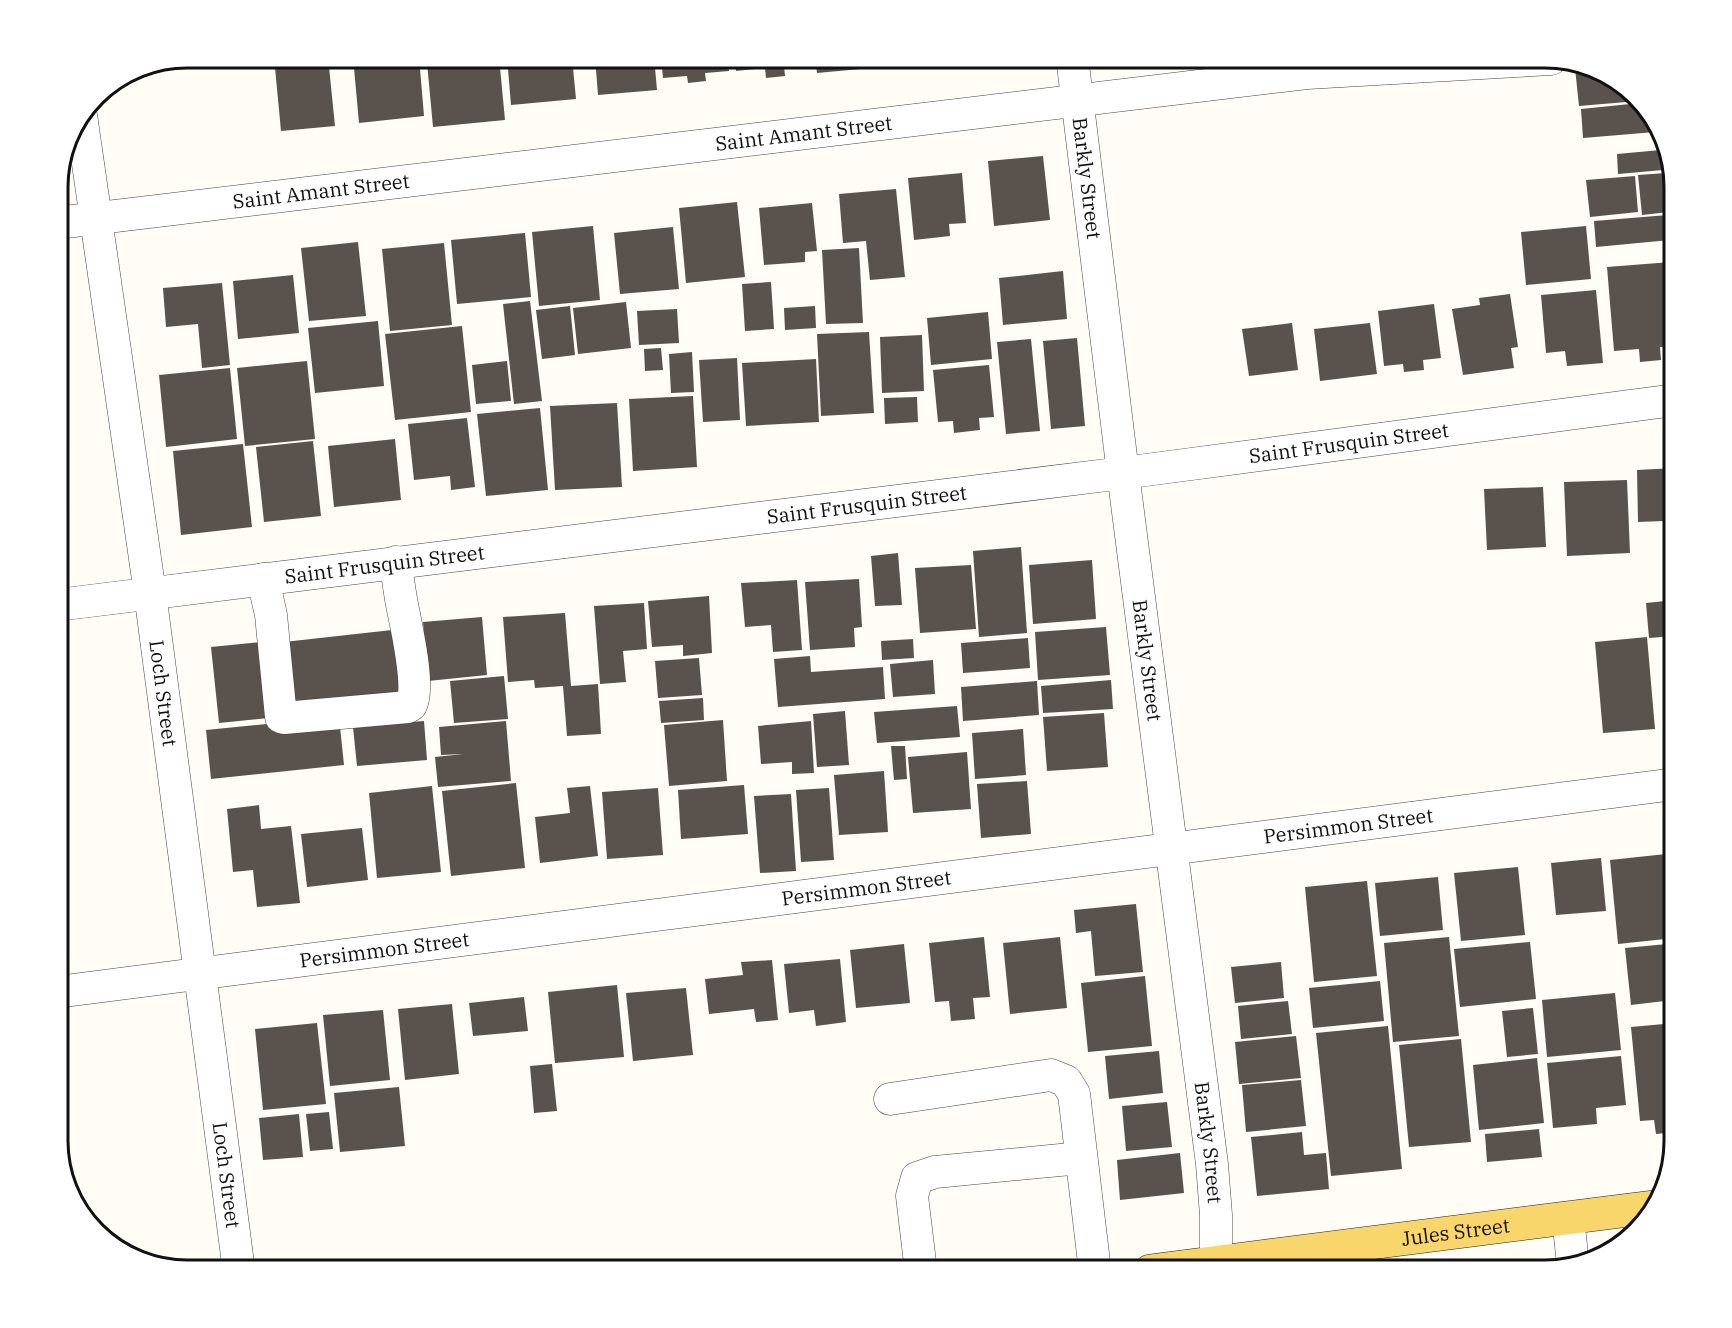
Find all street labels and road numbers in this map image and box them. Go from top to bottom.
street label: Saint Amant Street [714,109,894,157]
street label: Barkly Street [1066,116,1108,240]
street label: Saint Amant Street [231,167,411,215]
street label: Saint Frusquin Street [1247,416,1450,469]
street label: Saint Frusquin Street [765,478,968,530]
street label: Saint Frusquin Street [283,538,486,590]
street label: Barkly Street [1126,598,1169,723]
street label: Loch Street [143,638,184,748]
street label: Persimmon Street [1262,801,1435,850]
street label: Persimmon Street [780,863,953,912]
street label: Persimmon Street [298,925,471,974]
street label: Barkly Street [1188,1080,1229,1204]
street label: Loch Street [207,1120,247,1230]
street label: Jules Street [1400,1211,1511,1252]

